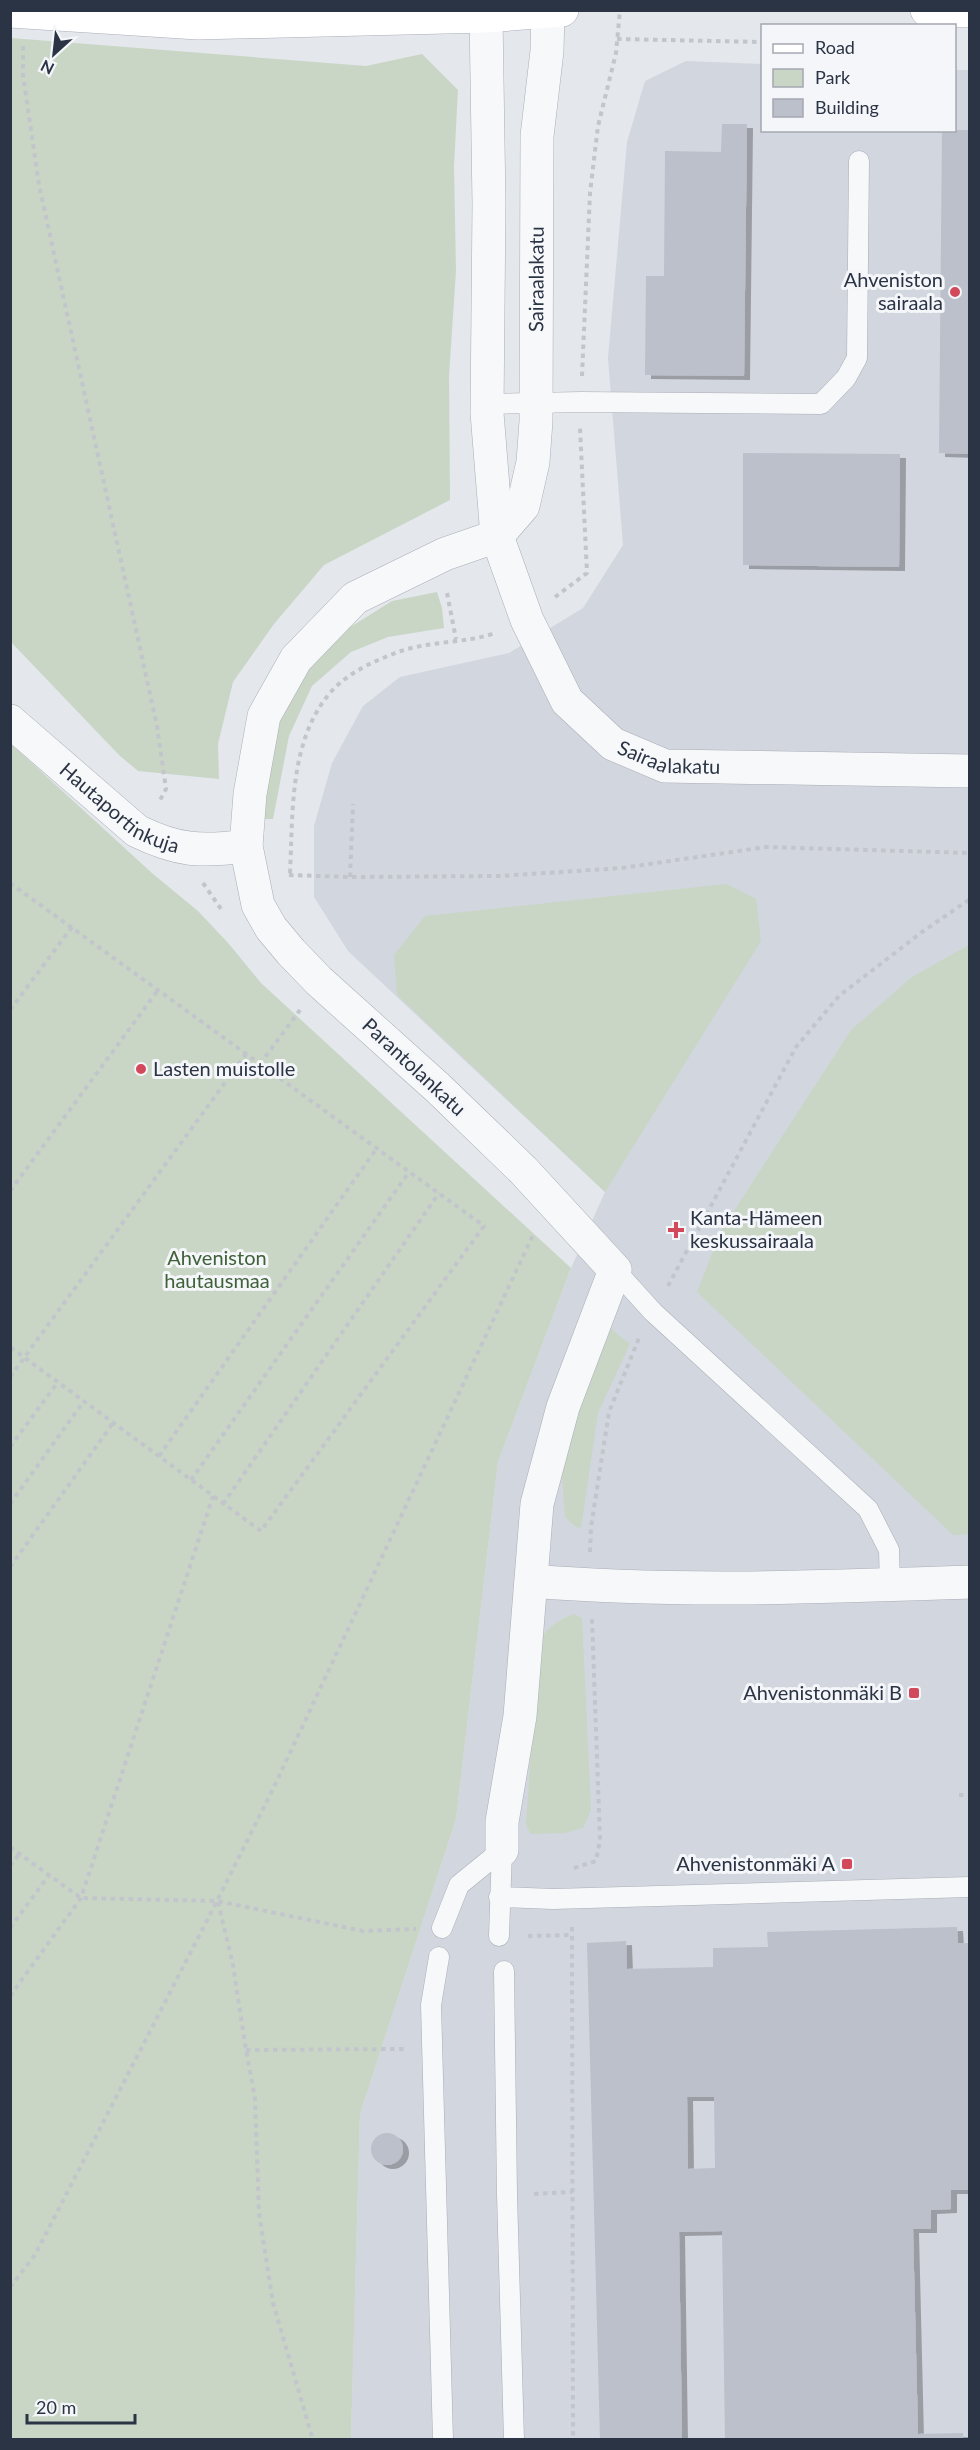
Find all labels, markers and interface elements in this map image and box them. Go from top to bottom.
north arrow [24,24,84,84]
legend [761,24,956,132]
text: Road [815,36,855,58]
text: N [37,57,57,79]
text: Park [815,66,851,88]
text: Building [815,96,879,118]
street label: Sairaalakatu [523,226,548,332]
place label: Ahveniston sairaala [844,267,943,314]
marker: Ahveniston sairaala [948,285,962,299]
street label: Sairaalakatu [615,734,721,778]
street label: Hautaportinkuja [55,757,182,857]
street label: Parantolankatu [358,1012,471,1120]
place label: Lasten muistolle [153,1056,295,1080]
marker: Lasten muistolle [134,1062,148,1076]
place label: Kanta-Hämeen keskussairaala [690,1205,822,1252]
marker: Kanta-Hämeen keskussairaala [667,1221,685,1239]
park label: Ahveniston hautausmaa [164,1245,270,1292]
place label: Ahvenistonmäki B [743,1680,902,1704]
marker: Ahvenistonmäki B [907,1686,921,1700]
place label: Ahvenistonmäki A [676,1851,835,1875]
marker: Ahvenistonmäki A [840,1857,854,1871]
scale bar [27,2387,135,2425]
text: 20 m [36,2396,76,2418]

